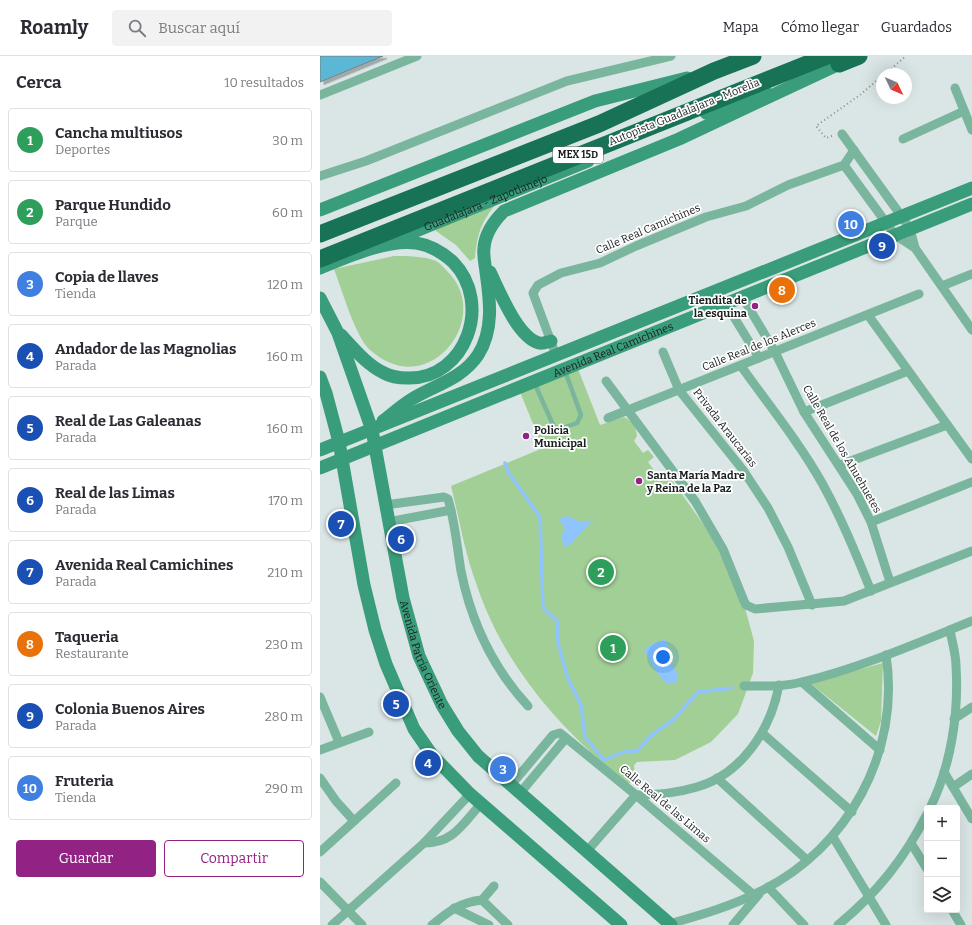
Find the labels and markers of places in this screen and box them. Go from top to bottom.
pin: 10 [838,209,864,239]
pin: 9 [869,231,895,261]
pin: 8 [769,275,795,305]
place label: Tiendita de la esquina [689,294,748,320]
marker: Tiendita de la esquina [750,301,760,311]
place label: Policia Municipal [534,424,587,450]
marker: Policia Municipal [521,431,531,441]
place label: Santa María Madre y Reina de la Paz [646,469,745,495]
marker: Santa María Madre y Reina de la Paz [634,476,644,486]
pin: 7 [328,509,354,539]
pin: 6 [388,524,414,554]
pin: 2 [588,557,614,587]
pin: 1 [600,633,626,663]
pin: 5 [383,689,409,719]
pin: 4 [415,748,441,778]
pin: 3 [490,754,516,784]

